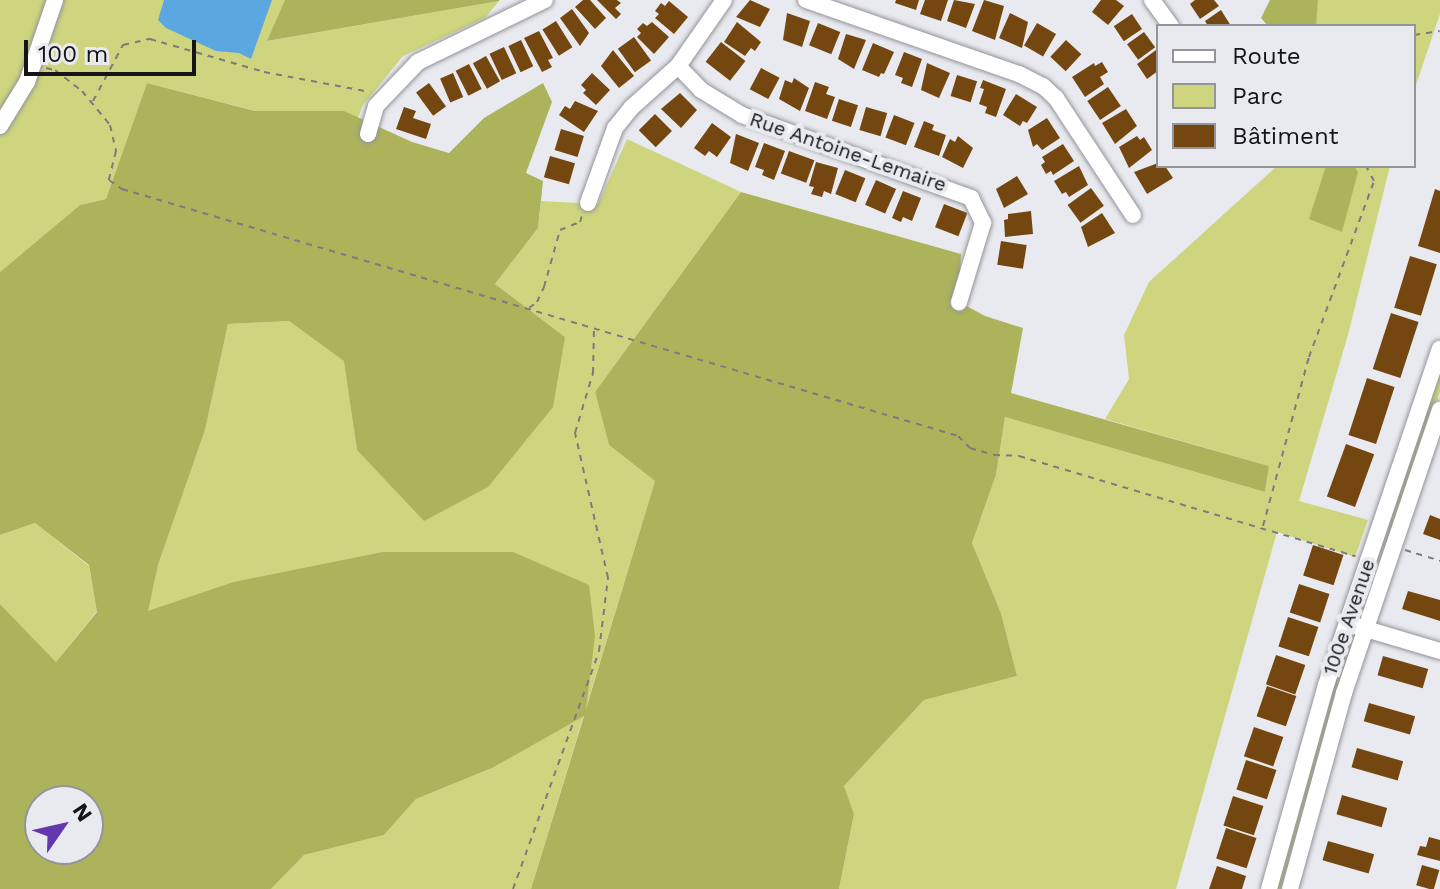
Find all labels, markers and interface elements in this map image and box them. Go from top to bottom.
scale bar [28,24,200,74]
legend [1156,24,1416,168]
text: 100 m [38,40,108,68]
text: Route [1232,42,1301,70]
text: Parc [1232,82,1283,110]
street label: Rue Antoine-Lemaire [746,107,950,197]
text: Bâtiment [1232,122,1339,150]
street label: 100e Avenue [1318,556,1380,678]
north arrow [24,785,104,865]
text: N [68,799,98,826]

